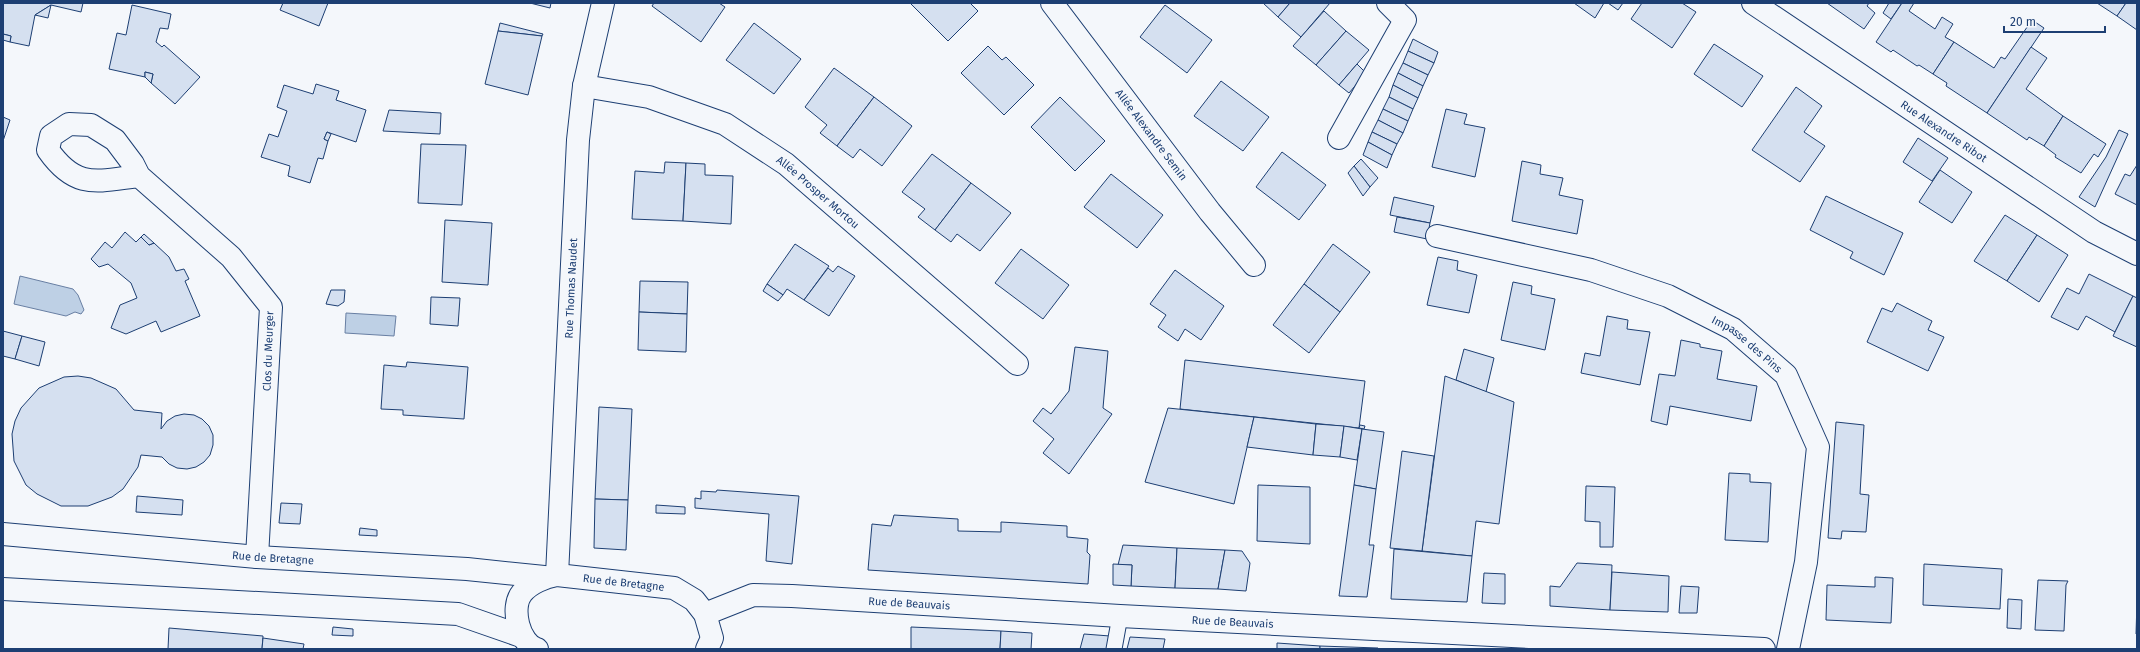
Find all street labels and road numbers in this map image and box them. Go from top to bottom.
street label: Allée Alexandre Semin [1112,87,1190,183]
street label: Rue Alexandre Ribot [1898,98,1989,165]
street label: Allée Prosper Mortou [774,154,862,231]
street label: Rue Thomas Naudet [562,238,580,339]
street label: Clos du Meurger [261,310,276,391]
street label: Impasse des Pins [1710,313,1785,376]
street label: Rue de Bretagne [231,549,314,567]
street label: Rue de Bretagne [582,572,665,594]
street label: Rue de Beauvais [868,595,950,613]
street label: Rue de Beauvais [1191,614,1274,631]

